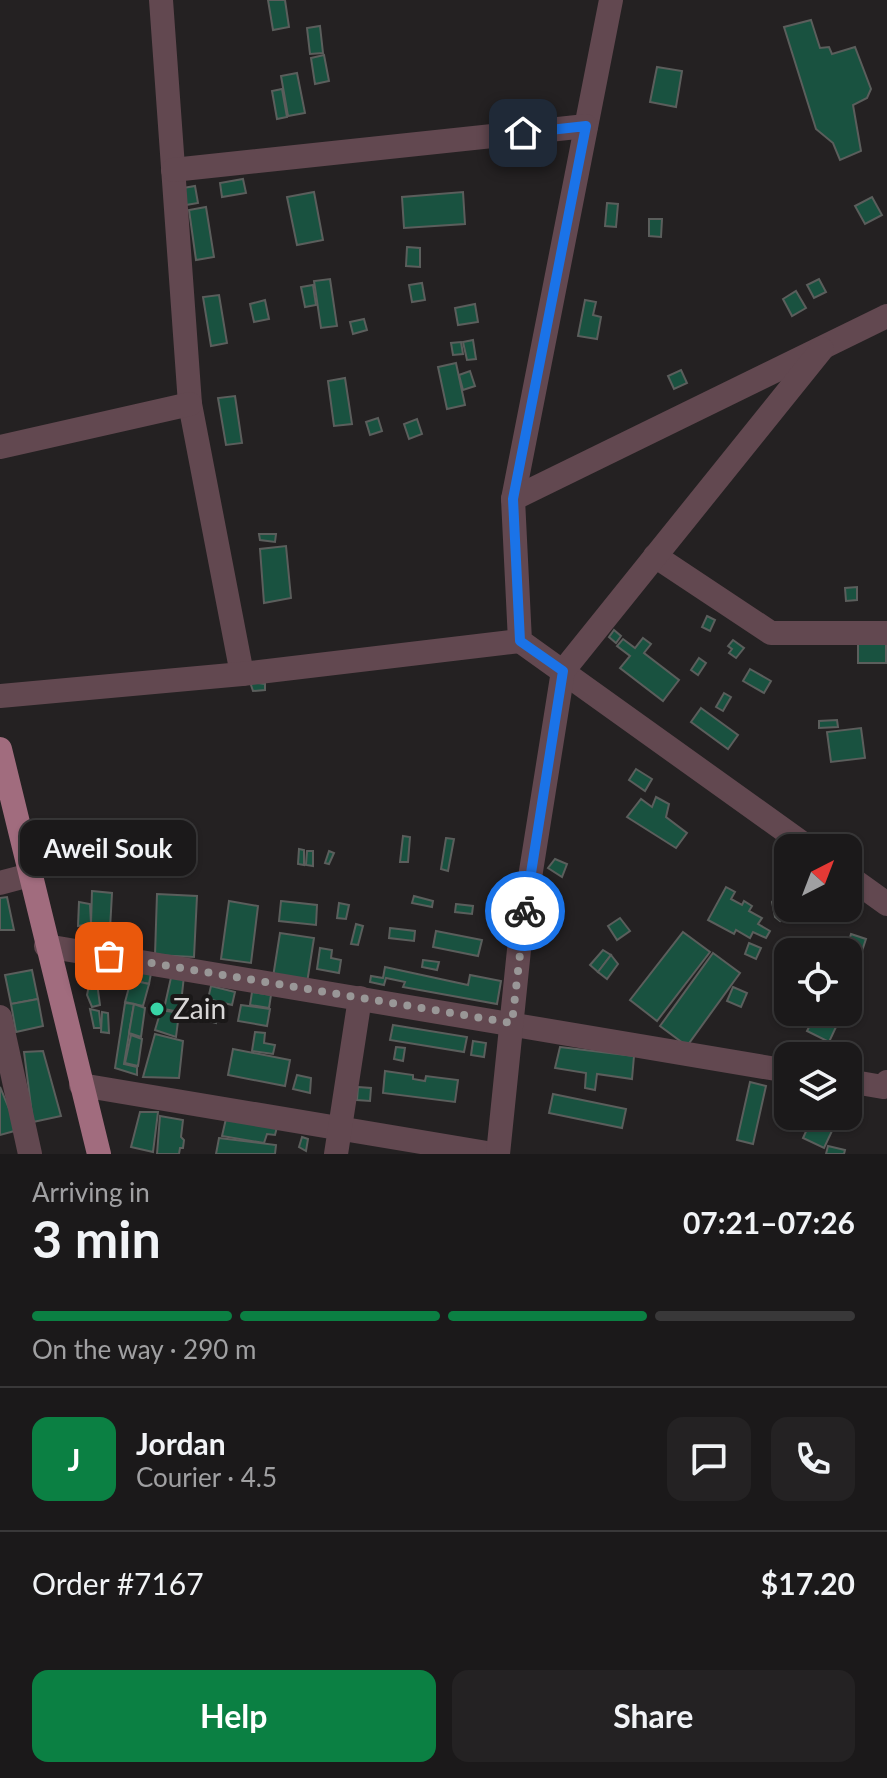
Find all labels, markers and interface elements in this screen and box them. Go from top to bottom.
pin [489,99,557,167]
icon: home [501,111,545,155]
callout: Aweil Souk [21,820,197,876]
text: Aweil Souk [44,832,172,864]
north arrow [774,834,862,922]
map controls [774,834,862,1130]
courier [485,871,565,951]
icon: bike [503,889,547,933]
pin [75,922,143,990]
icon: bag [87,934,131,978]
button: locate [774,938,862,1026]
place label: Zain [173,991,226,1025]
marker: Zain [148,1000,166,1018]
button: layers [774,1042,862,1130]
text: Arriving in [32,1176,150,1208]
text: 07:21–07:26 [683,1204,855,1240]
text: 3 min [32,1207,161,1269]
text: On the way · 290 m [32,1333,256,1365]
button: chat [667,1417,751,1501]
button: phone [771,1417,855,1501]
text: Jordan [136,1425,226,1461]
text: J [68,1441,80,1477]
text: Courier · 4.5 [136,1461,277,1493]
text: Order #7167 [32,1565,204,1601]
text: $17.20 [761,1565,855,1601]
button: Help [32,1670,436,1762]
button: Share [452,1670,855,1762]

